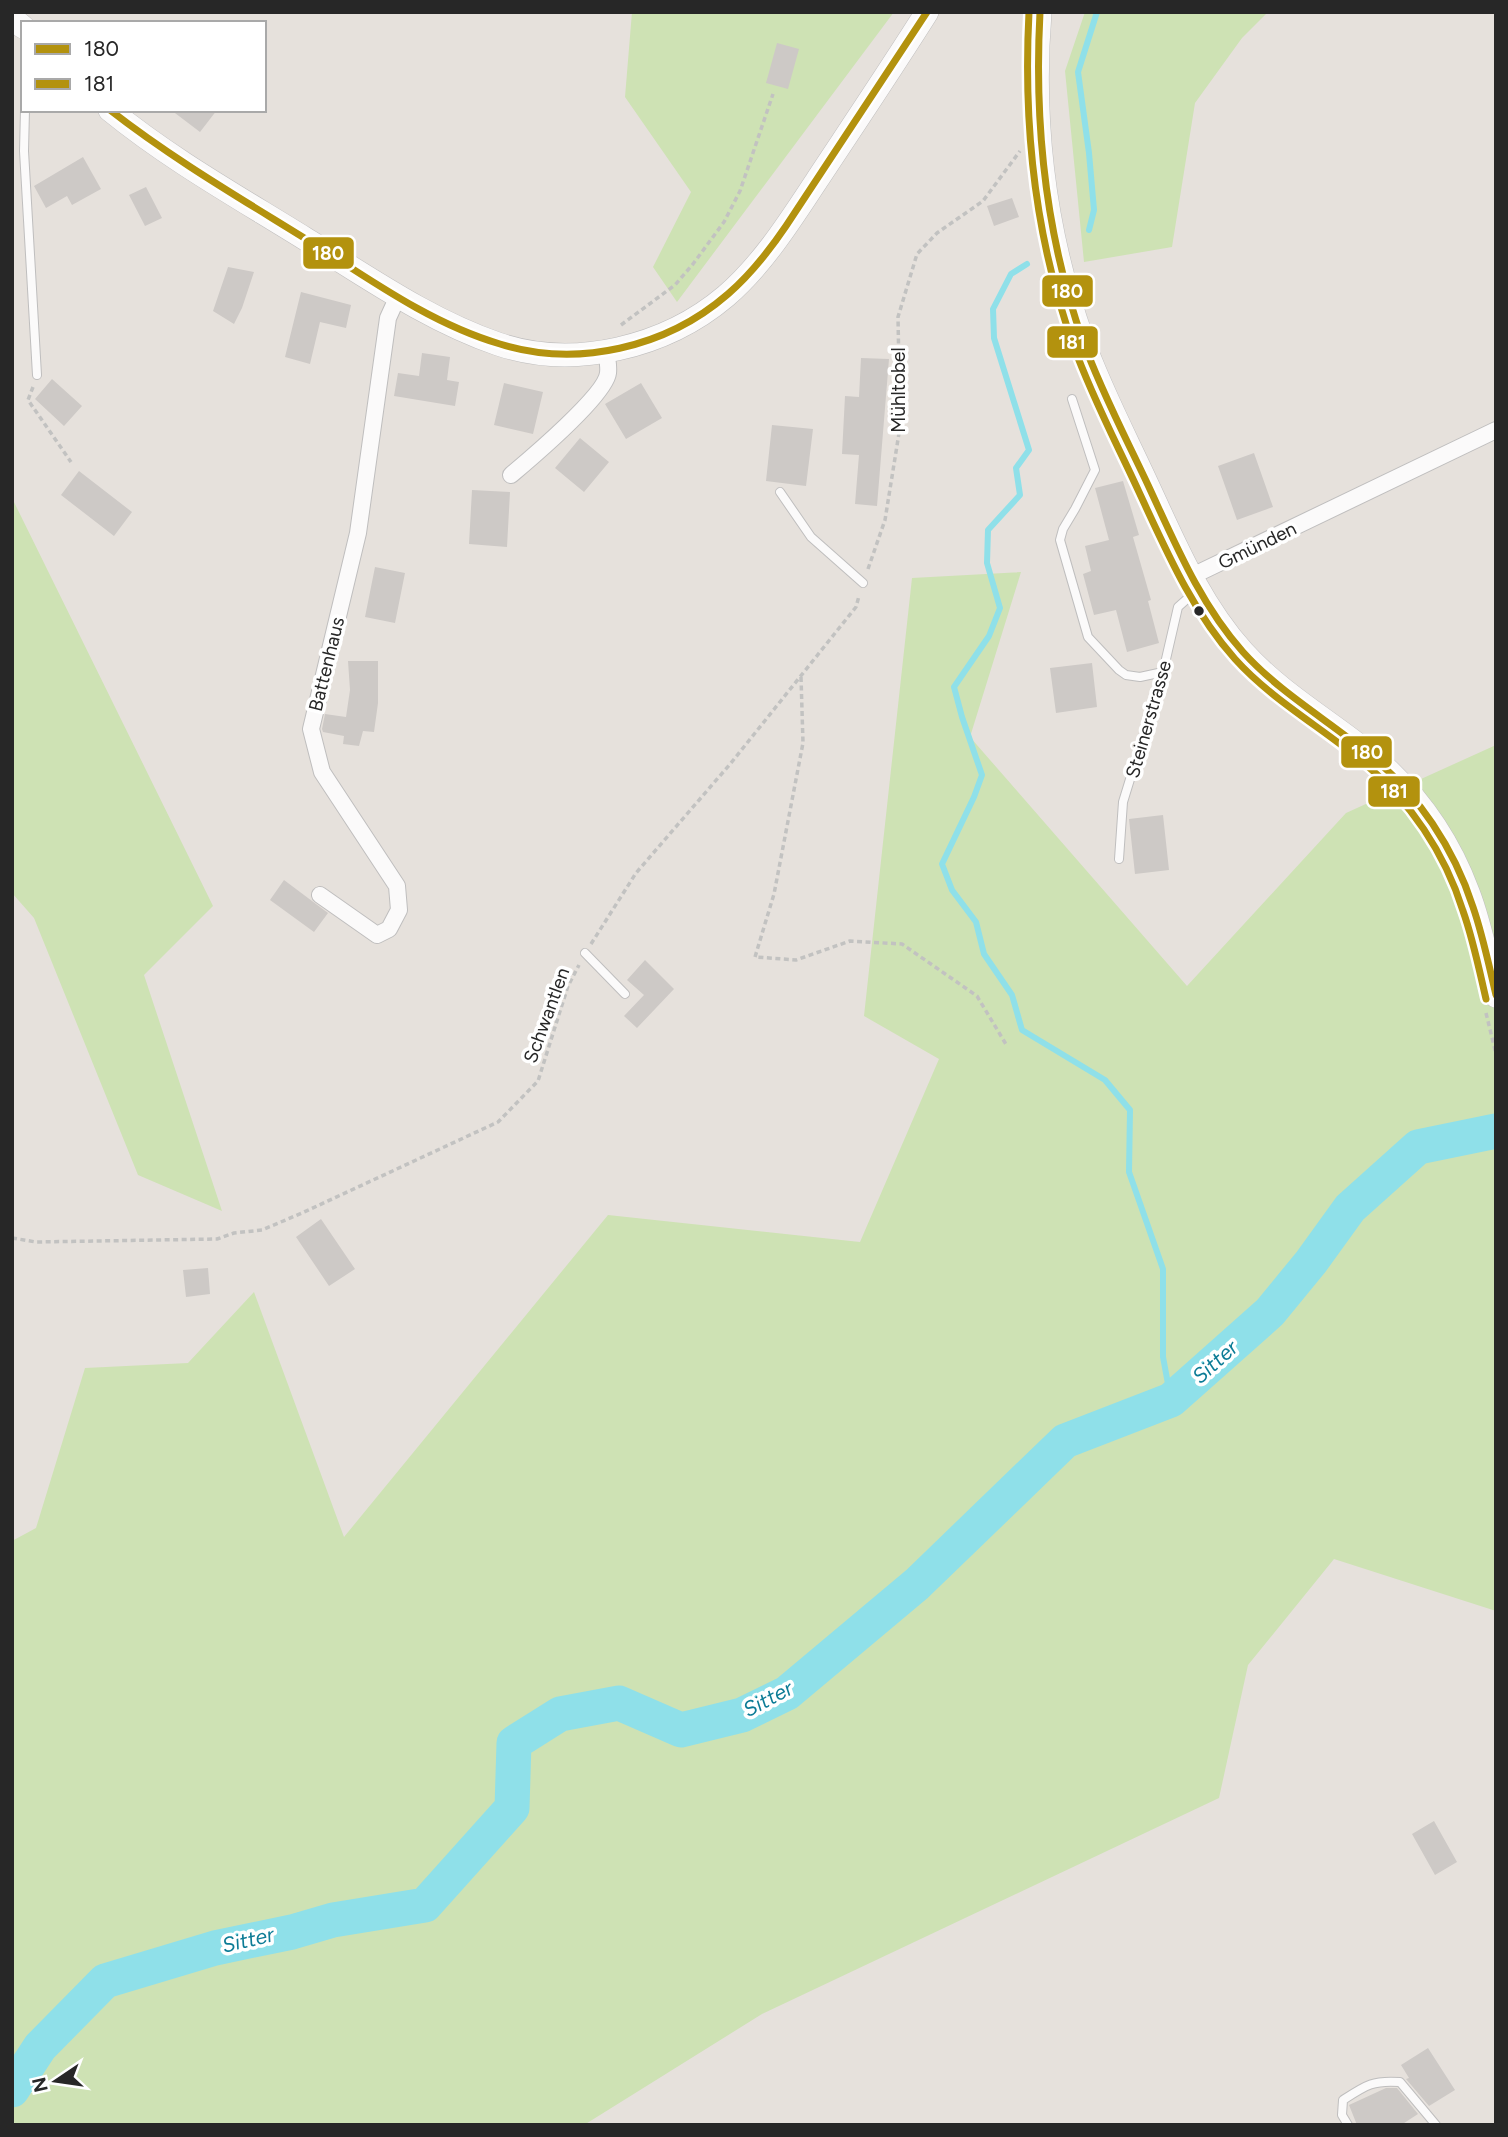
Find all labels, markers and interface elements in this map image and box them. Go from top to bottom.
legend [21,21,266,112]
text: 180 [84,36,119,61]
text: 181 [84,71,114,96]
line badge: 180 [302,236,355,270]
text: 180 [312,242,344,265]
line badge: 180 [1041,274,1094,308]
text: 180 [1051,280,1083,303]
line badge: 181 [1046,325,1099,359]
text: 181 [1058,331,1086,354]
street label: Mühltobel [887,347,910,433]
street label: Gmünden [1214,517,1300,574]
unlabelled marker [1192,604,1206,618]
street label: Battenhaus [304,614,349,714]
street label: Steinerstrasse [1121,658,1176,781]
line badge: 180 [1340,735,1393,769]
text: 180 [1351,741,1383,764]
line badge: 181 [1367,775,1421,808]
text: 181 [1380,780,1408,803]
street label: Schwantlen [519,964,574,1066]
water label: Sitter [1187,1334,1243,1389]
water label: Sitter [739,1675,798,1722]
water label: Sitter [219,1921,277,1958]
north arrow [21,2046,91,2116]
text: N [27,2075,53,2094]

